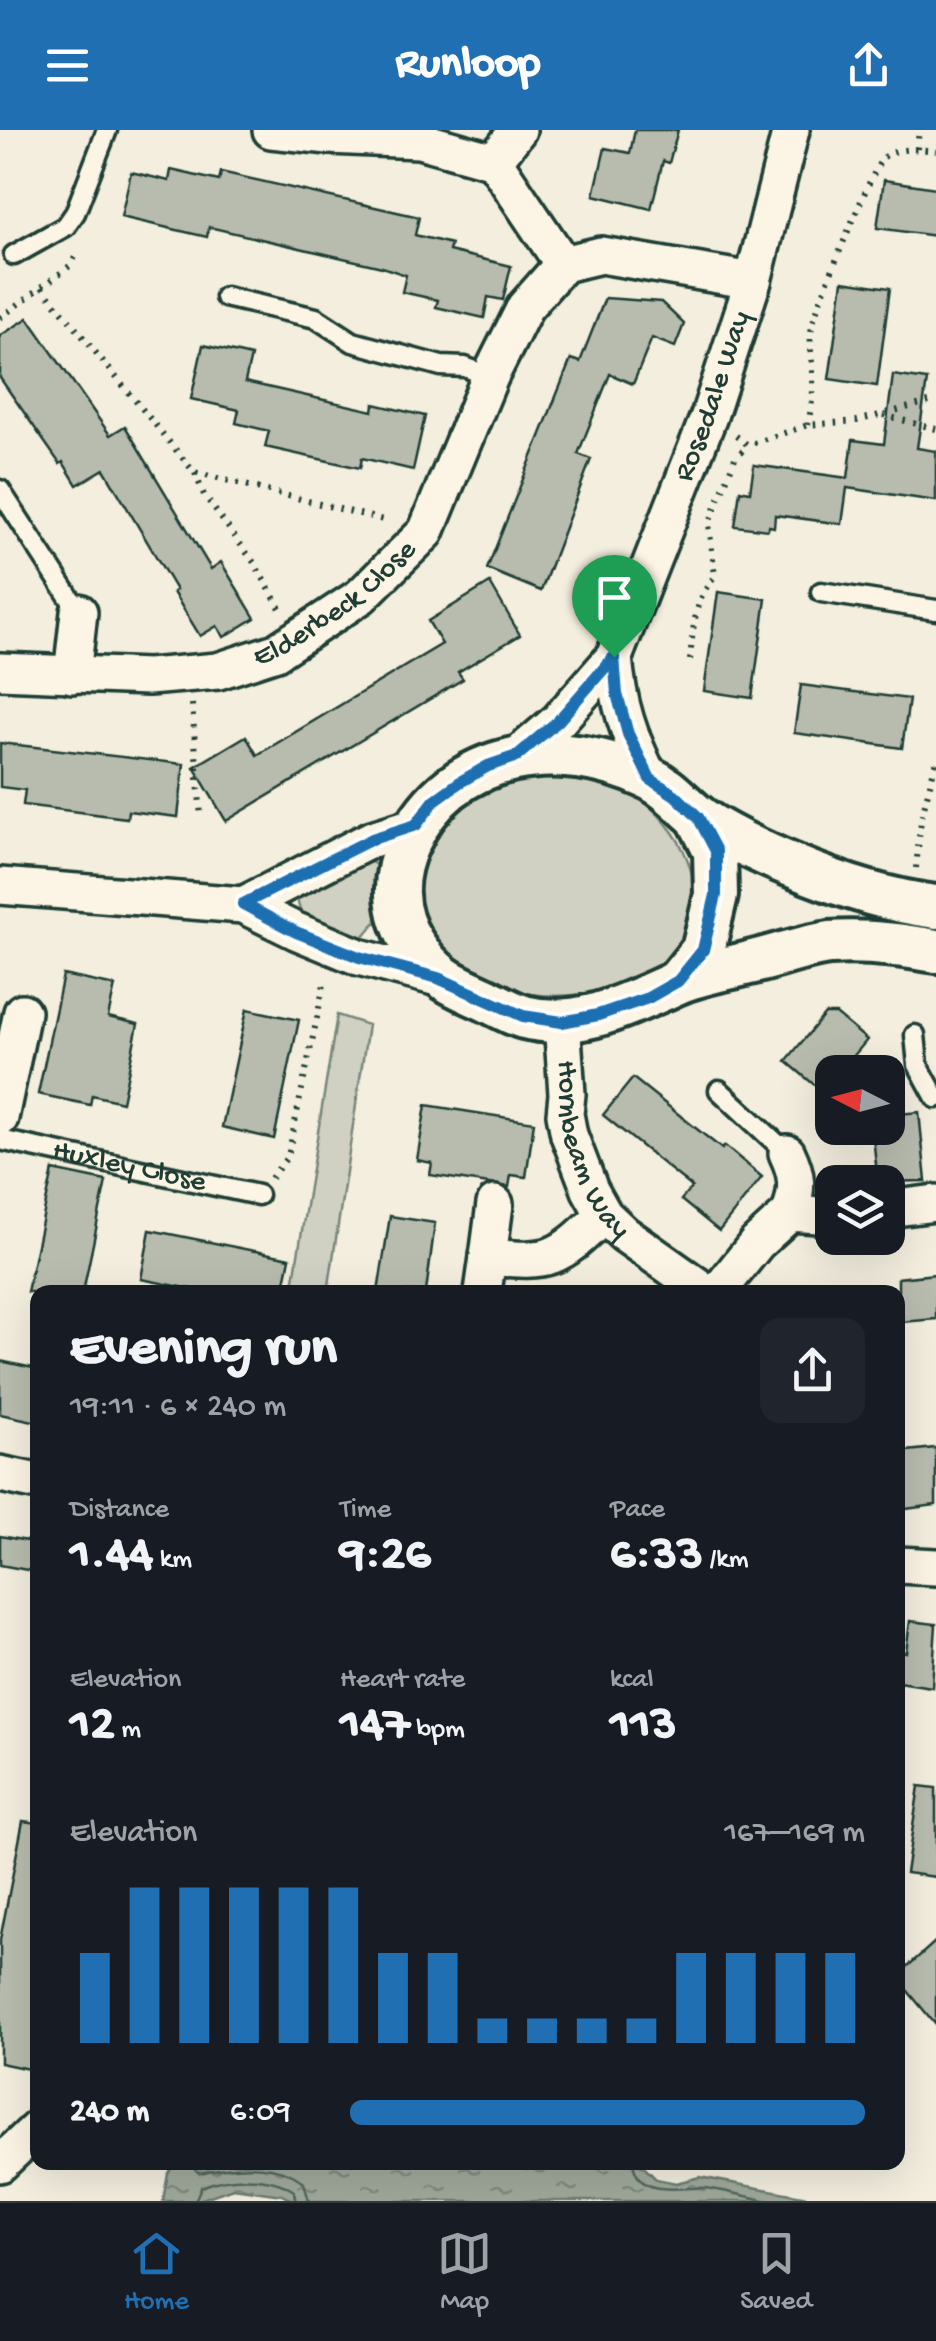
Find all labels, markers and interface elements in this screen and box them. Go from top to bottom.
icon: menu [40,38,95,93]
icon: share [841,38,896,93]
text: Runloop [396,39,540,92]
street label: Rosedale Way [667,307,760,487]
street label: Elderbeck Close [249,533,425,676]
pin [572,555,657,658]
icon: arrive [587,570,642,625]
north arrow [815,1055,905,1145]
map controls [815,1055,905,1255]
street label: Hornbeam Way [547,1059,637,1247]
street label: Huxley Close [49,1134,210,1201]
button: layers [815,1165,905,1255]
button: share [760,1318,865,1423]
text: Evening run [70,1319,337,1383]
text: 19:11 · 6 × 240 m [70,1389,286,1427]
text: Distance [70,1494,169,1527]
text: Time [340,1494,391,1527]
text: Pace [610,1494,665,1527]
text: 1.44 [70,1527,153,1586]
text: 9:26 [340,1527,431,1586]
text: 6:33 [610,1527,703,1586]
text: km [153,1544,192,1577]
text: /km [703,1544,749,1577]
text: Elevation [70,1664,181,1697]
text: Heart rate [340,1664,465,1697]
text: kcal [610,1664,654,1697]
text: 12 [70,1697,115,1756]
text: 147 [340,1697,410,1756]
text: 113 [610,1697,676,1756]
text: m [115,1714,141,1747]
text: bpm [410,1714,465,1747]
text: Elevation [70,1815,197,1853]
text: 167–169 m [724,1815,865,1853]
text: 240 m [70,2094,149,2132]
text: 6:09 [230,2094,290,2132]
tab: Home [124,2226,189,2319]
tab: Map [437,2226,492,2319]
tab: Saved [740,2226,812,2319]

